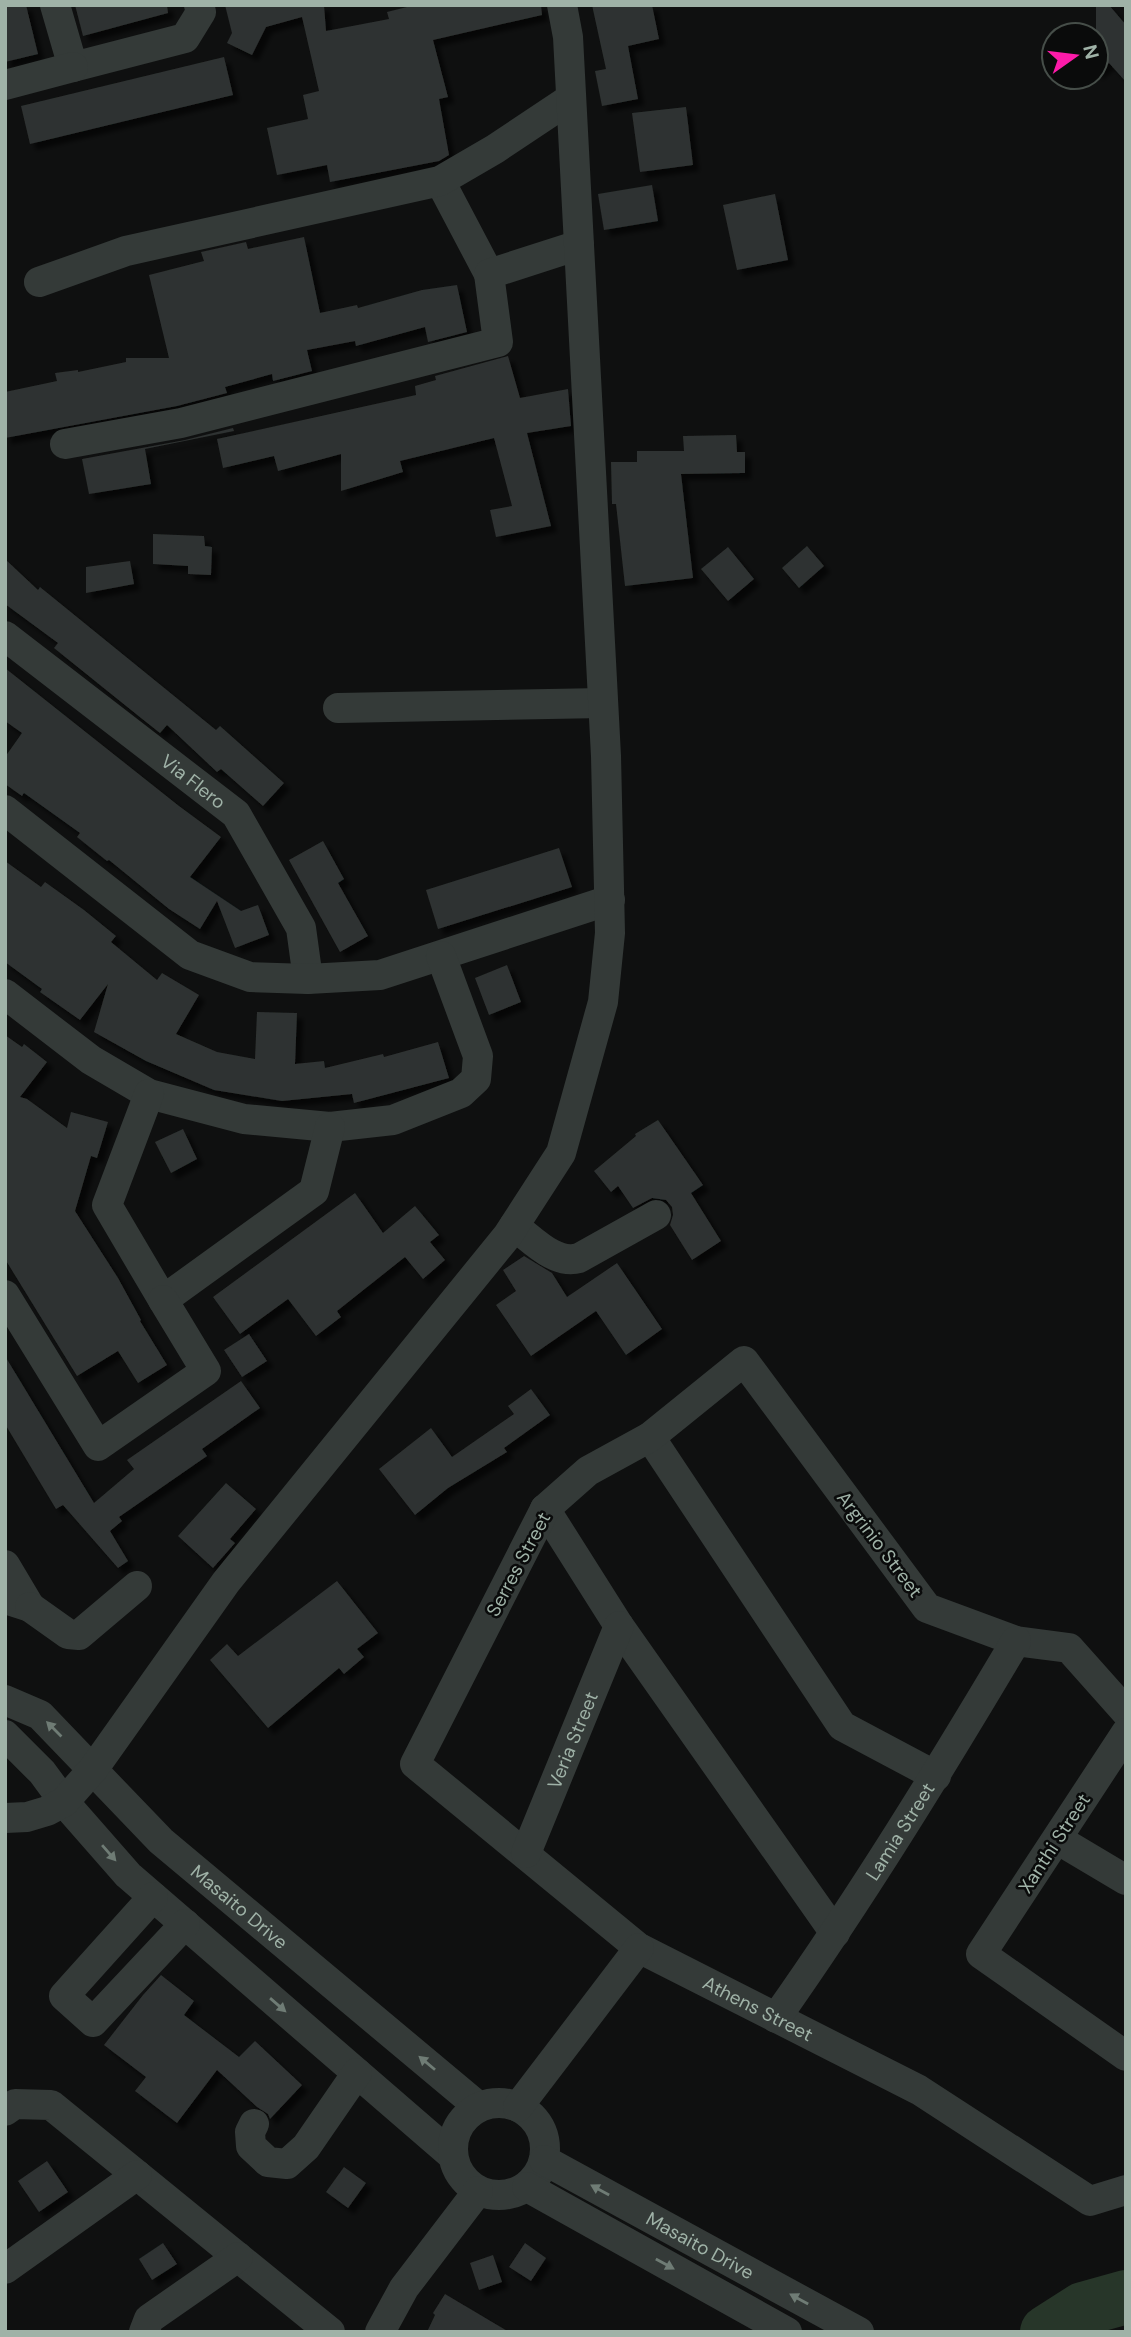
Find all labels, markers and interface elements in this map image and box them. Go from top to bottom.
north arrow [1040,21,1110,91]
text: N [1077,42,1105,62]
street label: Via Flero [156,749,231,815]
street label: Argrinio Street [831,1486,928,1603]
street label: Serres Street [480,1508,556,1621]
street label: Veria Street [542,1688,604,1793]
one-way arrow [45,1720,62,1737]
street label: Lamia Street [860,1778,940,1885]
street label: Xanthi Street [1013,1789,1096,1898]
one-way arrow [101,1844,117,1862]
street label: Masaito Drive [185,1859,293,1955]
street label: Athens Street [698,1970,817,2047]
one-way arrow [270,1997,287,2012]
one-way arrow [419,2056,437,2071]
one-way arrow [590,2184,609,2196]
street label: Masaito Drive [642,2206,758,2285]
one-way arrow [655,2258,675,2270]
one-way arrow [789,2293,809,2305]

